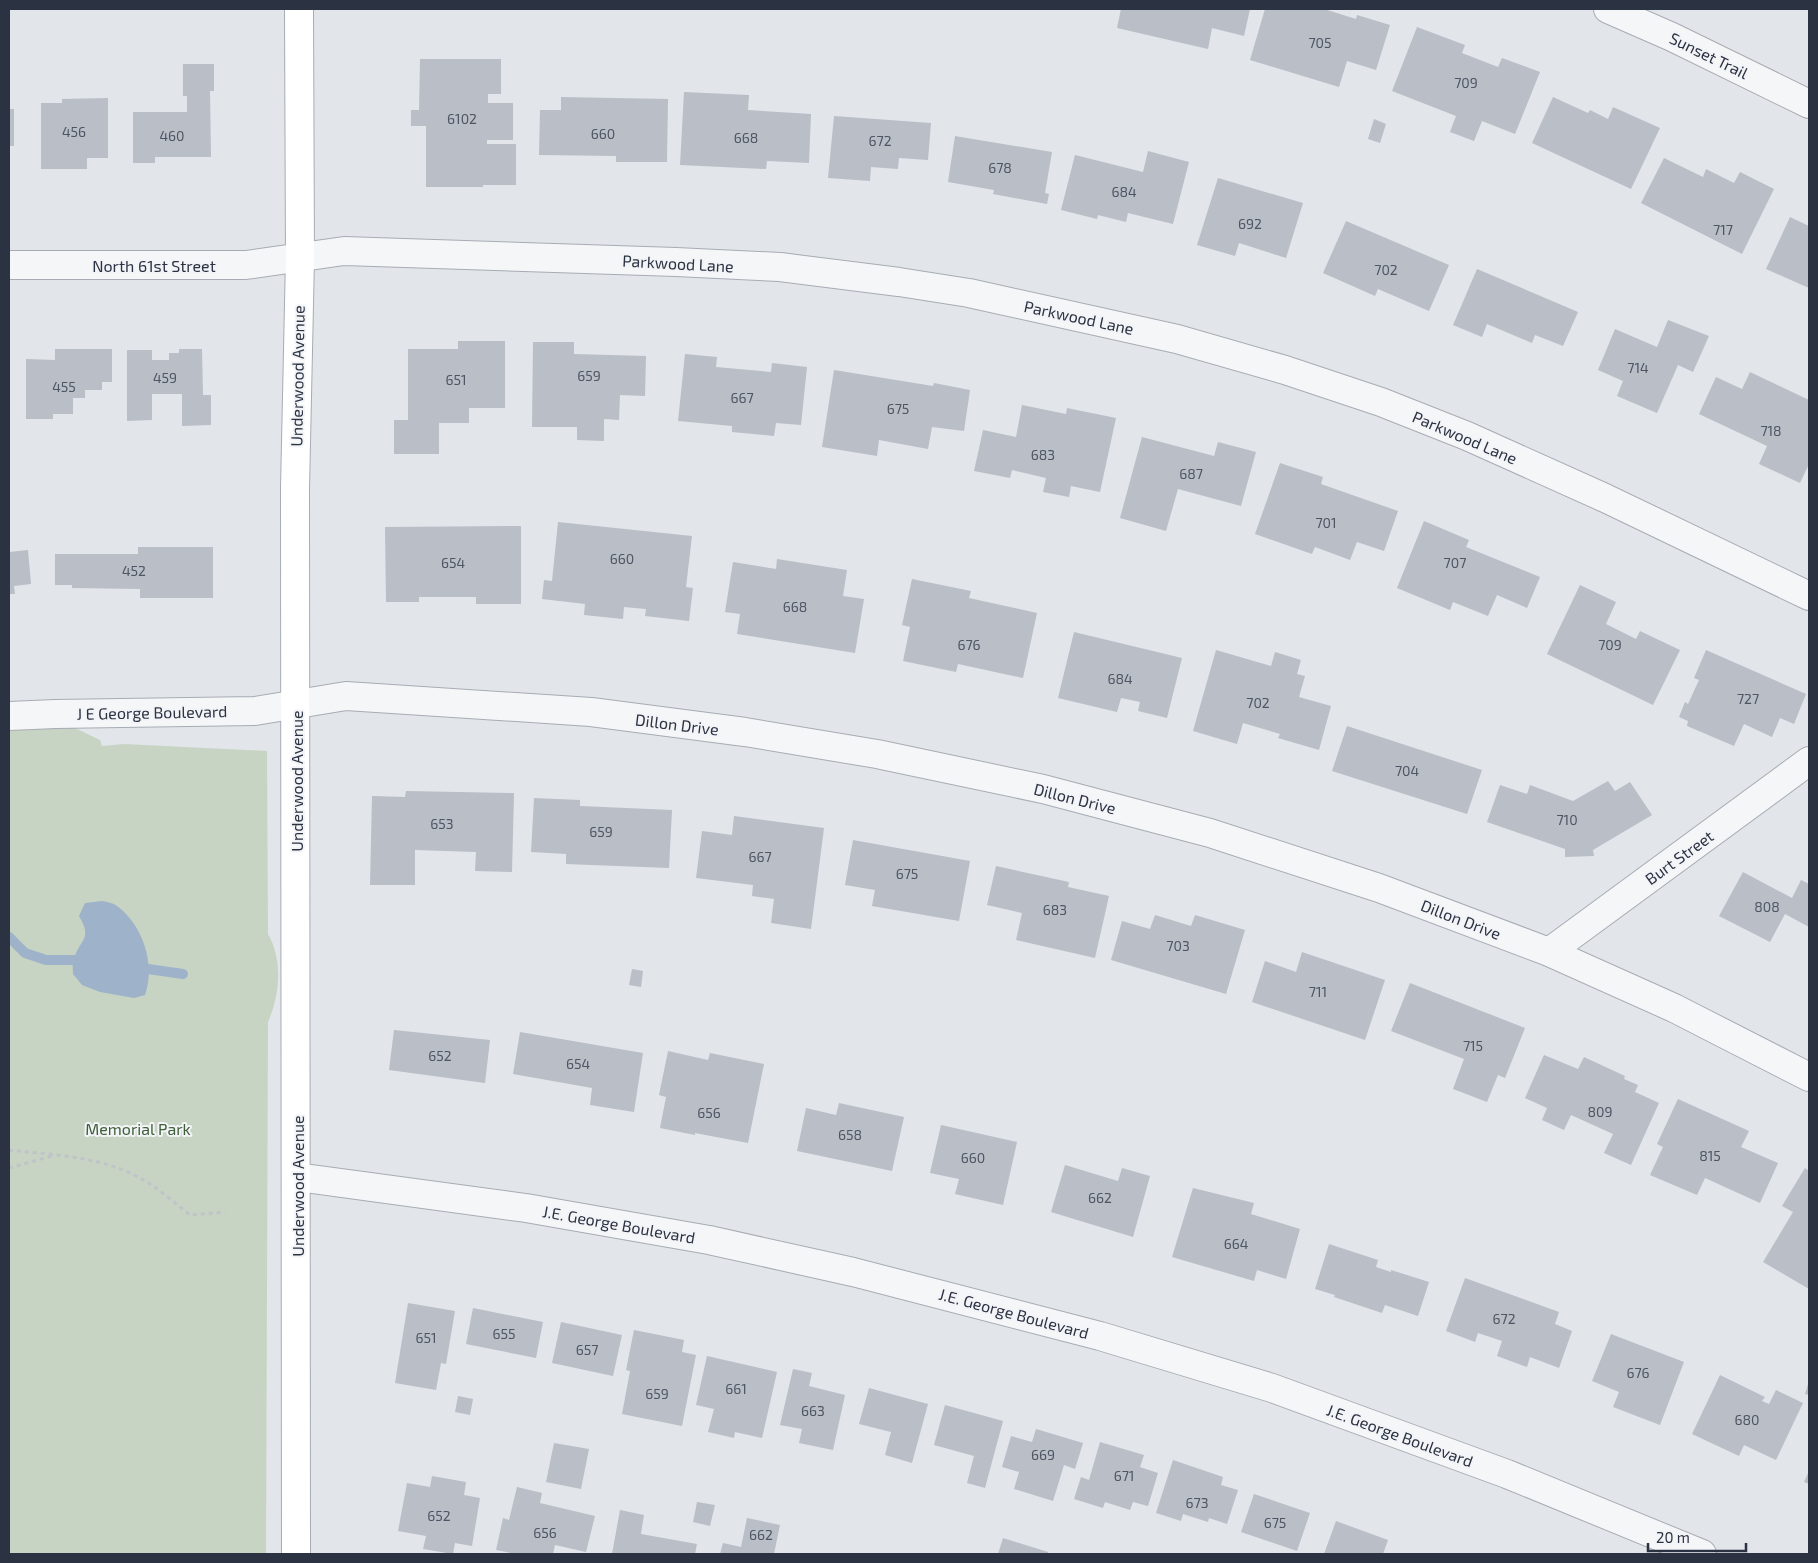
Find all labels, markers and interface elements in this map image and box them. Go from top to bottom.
street label: Sunset Trail [1667,28,1752,82]
house number: 705 [1308,34,1332,51]
house number: 709 [1454,74,1478,91]
house number: 6102 [447,110,477,127]
house number: 456 [62,123,86,140]
house number: 660 [591,125,615,142]
house number: 460 [159,127,185,144]
house number: 668 [734,129,758,146]
house number: 672 [868,132,892,149]
house number: 678 [988,159,1012,176]
house number: 684 [1111,183,1137,200]
house number: 692 [1238,215,1262,232]
house number: 717 [1713,221,1733,238]
street label: Parkwood Lane [622,251,734,275]
street label: North 61st Street [92,256,216,275]
house number: 702 [1374,261,1398,278]
street label: Parkwood Lane [1022,296,1136,338]
street label: Underwood Avenue [286,305,308,447]
house number: 714 [1627,359,1649,376]
house number: 659 [577,367,601,384]
house number: 459 [153,369,177,386]
house number: 651 [445,371,467,388]
house number: 455 [52,378,76,395]
house number: 667 [730,389,754,406]
house number: 675 [887,400,909,417]
street label: Parkwood Lane [1410,406,1520,468]
house number: 718 [1760,422,1782,439]
house number: 683 [1031,446,1055,463]
house number: 687 [1179,465,1203,482]
house number: 701 [1315,514,1337,531]
house number: 660 [610,550,634,567]
house number: 654 [441,554,465,571]
house number: 707 [1444,554,1466,571]
house number: 452 [122,562,146,579]
house number: 668 [783,598,807,615]
house number: 676 [957,636,981,653]
house number: 709 [1598,636,1622,653]
house number: 684 [1107,670,1133,687]
house number: 727 [1737,690,1759,707]
house number: 702 [1246,694,1270,711]
street label: J E George Boulevard [77,701,227,723]
street label: Dillon Drive [634,709,720,739]
street label: Underwood Avenue [287,710,306,852]
house number: 704 [1395,762,1419,779]
street label: Dillon Drive [1032,779,1118,817]
house number: 710 [1556,811,1578,828]
house number: 653 [430,815,454,832]
house number: 659 [589,823,613,840]
street label: Burt Street [1641,826,1717,888]
house number: 667 [748,848,772,865]
house number: 675 [896,865,918,882]
street label: Dillon Drive [1418,895,1504,943]
house number: 808 [1754,898,1780,915]
house number: 683 [1043,901,1067,918]
house number: 703 [1166,937,1190,954]
house number: 711 [1309,983,1327,1000]
house number: 715 [1463,1037,1483,1054]
house number: 652 [428,1047,452,1064]
house number: 654 [566,1055,590,1072]
house number: 809 [1588,1103,1612,1120]
house number: 656 [697,1104,721,1121]
street label: Underwood Avenue [288,1115,307,1257]
park label: Memorial Park [85,1119,191,1138]
house number: 658 [838,1126,862,1143]
house number: 815 [1699,1147,1721,1164]
house number: 660 [961,1149,985,1166]
house number: 662 [1088,1189,1112,1206]
street label: J.E. George Boulevard [541,1201,697,1247]
house number: 664 [1224,1235,1248,1252]
street label: J.E. George Boulevard [937,1284,1091,1342]
house number: 672 [1492,1310,1516,1327]
house number: 655 [492,1325,516,1342]
house number: 651 [415,1329,437,1346]
house number: 657 [576,1341,598,1358]
house number: 676 [1626,1364,1650,1381]
house number: 661 [725,1380,747,1397]
house number: 659 [645,1385,669,1402]
street label: J.E. George Boulevard [1324,1400,1476,1470]
house number: 663 [801,1402,825,1419]
house number: 680 [1735,1411,1759,1428]
house number: 669 [1031,1446,1055,1463]
house number: 671 [1114,1467,1134,1484]
house number: 673 [1186,1494,1208,1511]
house number: 652 [427,1507,451,1524]
house number: 675 [1264,1514,1286,1531]
scale bar [1648,1520,1746,1552]
house number: 656 [533,1524,557,1541]
house number: 662 [749,1526,773,1543]
text: 20 m [1656,1528,1690,1546]

